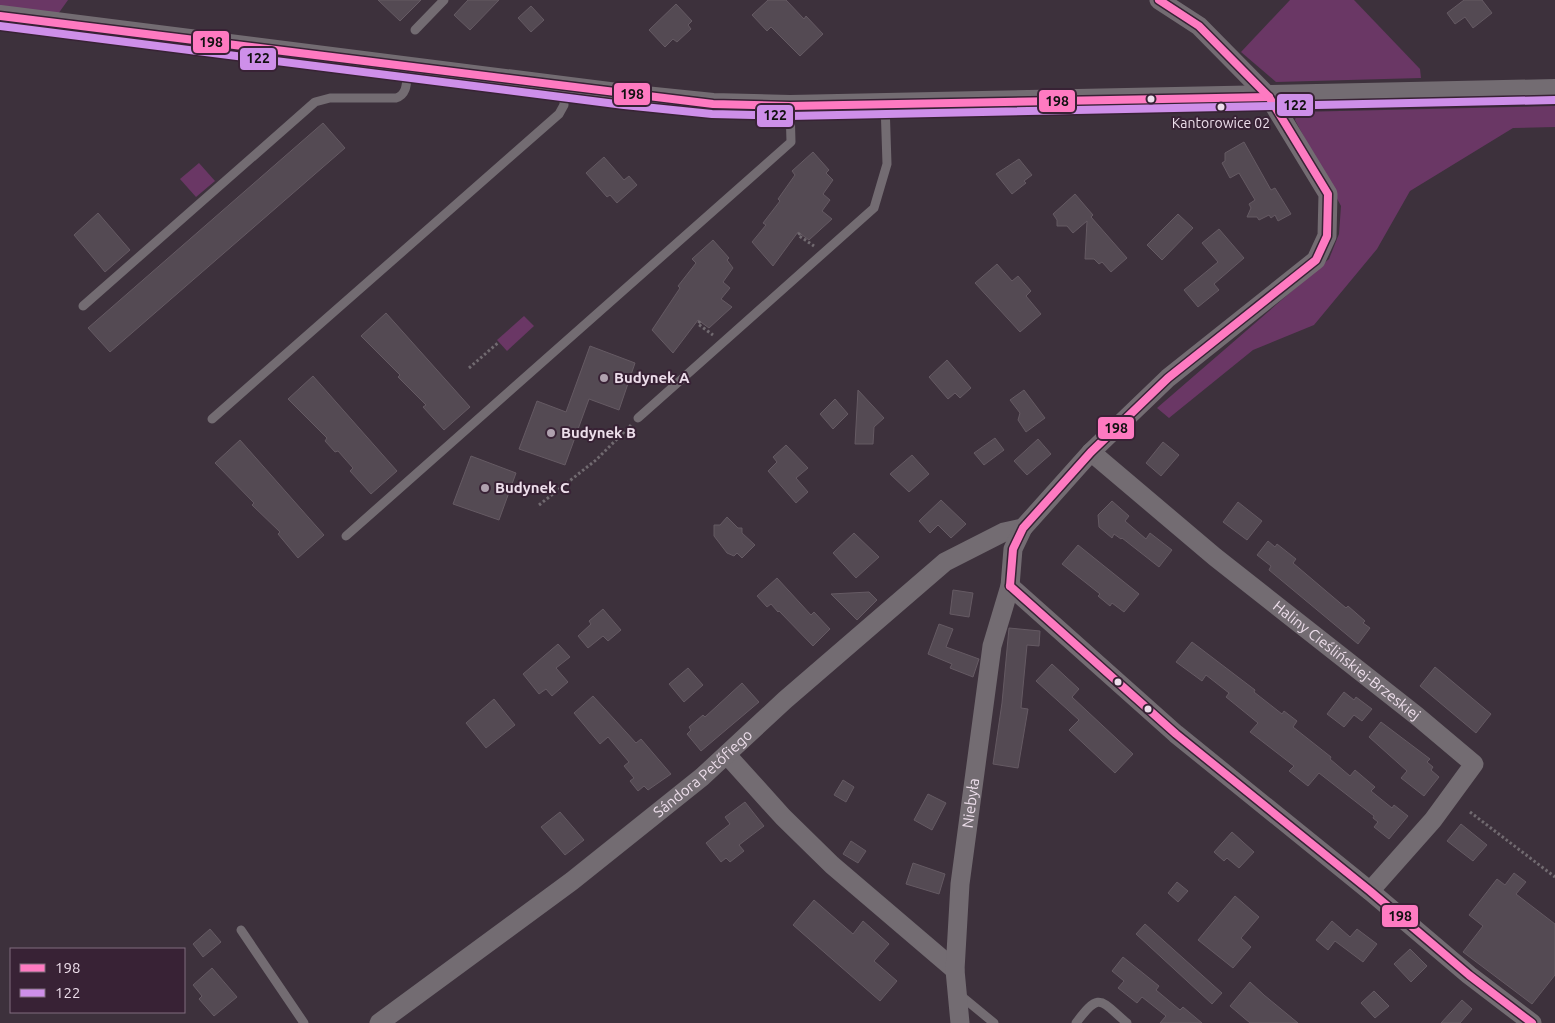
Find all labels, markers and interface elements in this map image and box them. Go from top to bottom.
line badge: 198 [192,30,230,54]
text: 198 [199,34,223,50]
line badge: 122 [239,47,277,71]
text: 122 [246,50,270,66]
line badge: 198 [613,82,651,106]
text: 198 [620,86,644,102]
line badge: 198 [1038,89,1076,113]
text: 198 [1045,93,1069,109]
line badge: 122 [1276,93,1314,117]
unlabelled marker [1146,94,1156,104]
text: 122 [1283,97,1307,113]
marker: Kantorowice 02 [1216,102,1226,112]
line badge: 122 [756,104,794,128]
text: 122 [763,107,787,123]
place label: Kantorowice 02 [1172,115,1270,131]
place label: Budynek A [614,369,690,386]
marker: Budynek A [598,372,610,384]
line badge: 198 [1097,416,1135,440]
text: 198 [1104,420,1128,436]
place label: Budynek B [561,424,636,441]
marker: Budynek B [545,427,557,439]
place label: Budynek C [495,479,570,496]
marker: Budynek C [479,482,491,494]
street label: Haliny Cieślińskiej-Brzeskiej [1270,597,1424,723]
unlabelled marker [1113,677,1123,687]
unlabelled marker [1143,704,1153,714]
street label: Sándora Petőfiego [650,726,755,821]
street label: Niebyła [959,777,982,829]
line badge: 198 [1381,904,1419,928]
text: 198 [1388,908,1412,924]
legend [10,948,185,1013]
text: 198 [55,959,80,976]
text: 122 [55,984,80,1001]

